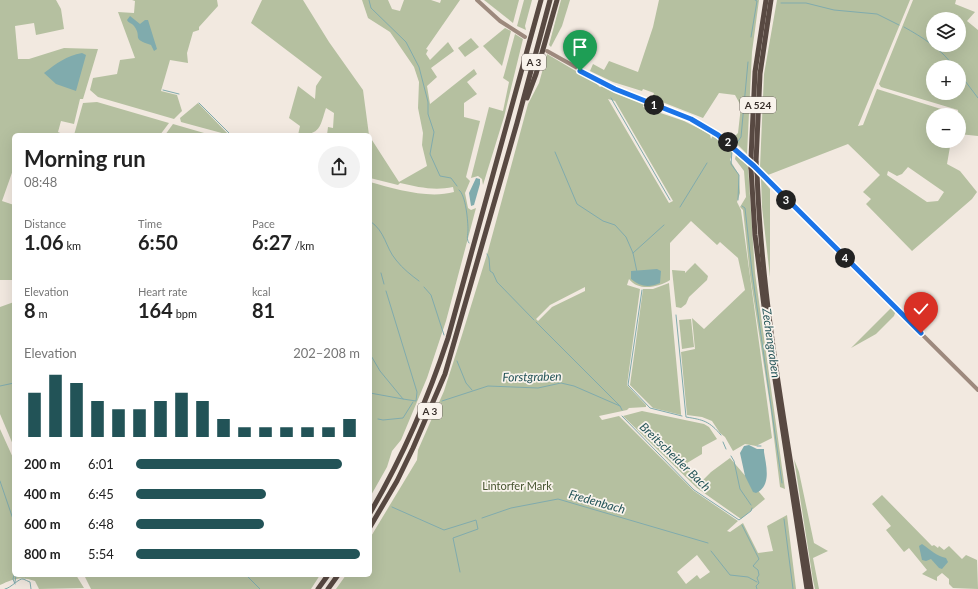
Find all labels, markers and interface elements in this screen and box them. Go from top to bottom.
map controls [926,12,966,148]
button: layers [926,12,966,52]
pin [563,30,597,71]
icon: arrive [569,36,591,58]
road number: A 3 [522,54,546,70]
button: + [926,60,966,100]
pin: 1 [644,95,664,115]
road number: A 524 [740,97,776,113]
text: 1 [651,98,657,111]
button: − [926,108,966,148]
pin: 2 [718,132,738,152]
text: 2 [725,135,731,148]
text: Morning run [24,145,146,172]
button: share [318,146,360,188]
text: 08:48 [24,174,57,190]
pin: 3 [776,190,796,210]
text: 3 [783,193,789,206]
text: Distance [24,217,66,230]
text: Time [138,217,162,230]
text: Pace [252,217,275,230]
text: 1.06 [24,230,64,254]
text: 6:50 [138,230,178,254]
text: 6:27 [252,230,292,254]
text: km [64,239,81,252]
text: /km [292,239,314,252]
pin: 4 [835,248,855,268]
text: 4 [842,251,848,264]
text: Elevation [24,285,69,298]
text: Heart rate [138,285,187,298]
text: kcal [252,285,271,298]
pin [904,292,938,333]
text: 8 [24,298,36,322]
text: 164 [138,298,173,322]
text: 81 [252,298,275,322]
icon: check [910,298,932,320]
water label: Zechengraben [759,306,784,379]
text: m [36,307,47,320]
text: bpm [173,307,197,320]
text: Elevation [24,345,77,361]
text: 202–208 m [293,345,360,361]
water label: Forstgraben [502,368,562,385]
road number: A 3 [418,403,442,419]
water label: Breitscheider Bach [637,419,714,494]
text: 200 m [24,456,61,472]
text: 6:01 [88,456,114,472]
park label: Lintorfer Mark [482,479,552,492]
text: 400 m [24,486,61,502]
text: 6:45 [88,486,114,502]
water label: Fredenbach [567,486,627,517]
text: 600 m [24,516,61,532]
text: 6:48 [88,516,114,532]
text: 800 m [24,546,61,562]
text: 5:54 [88,546,114,562]

